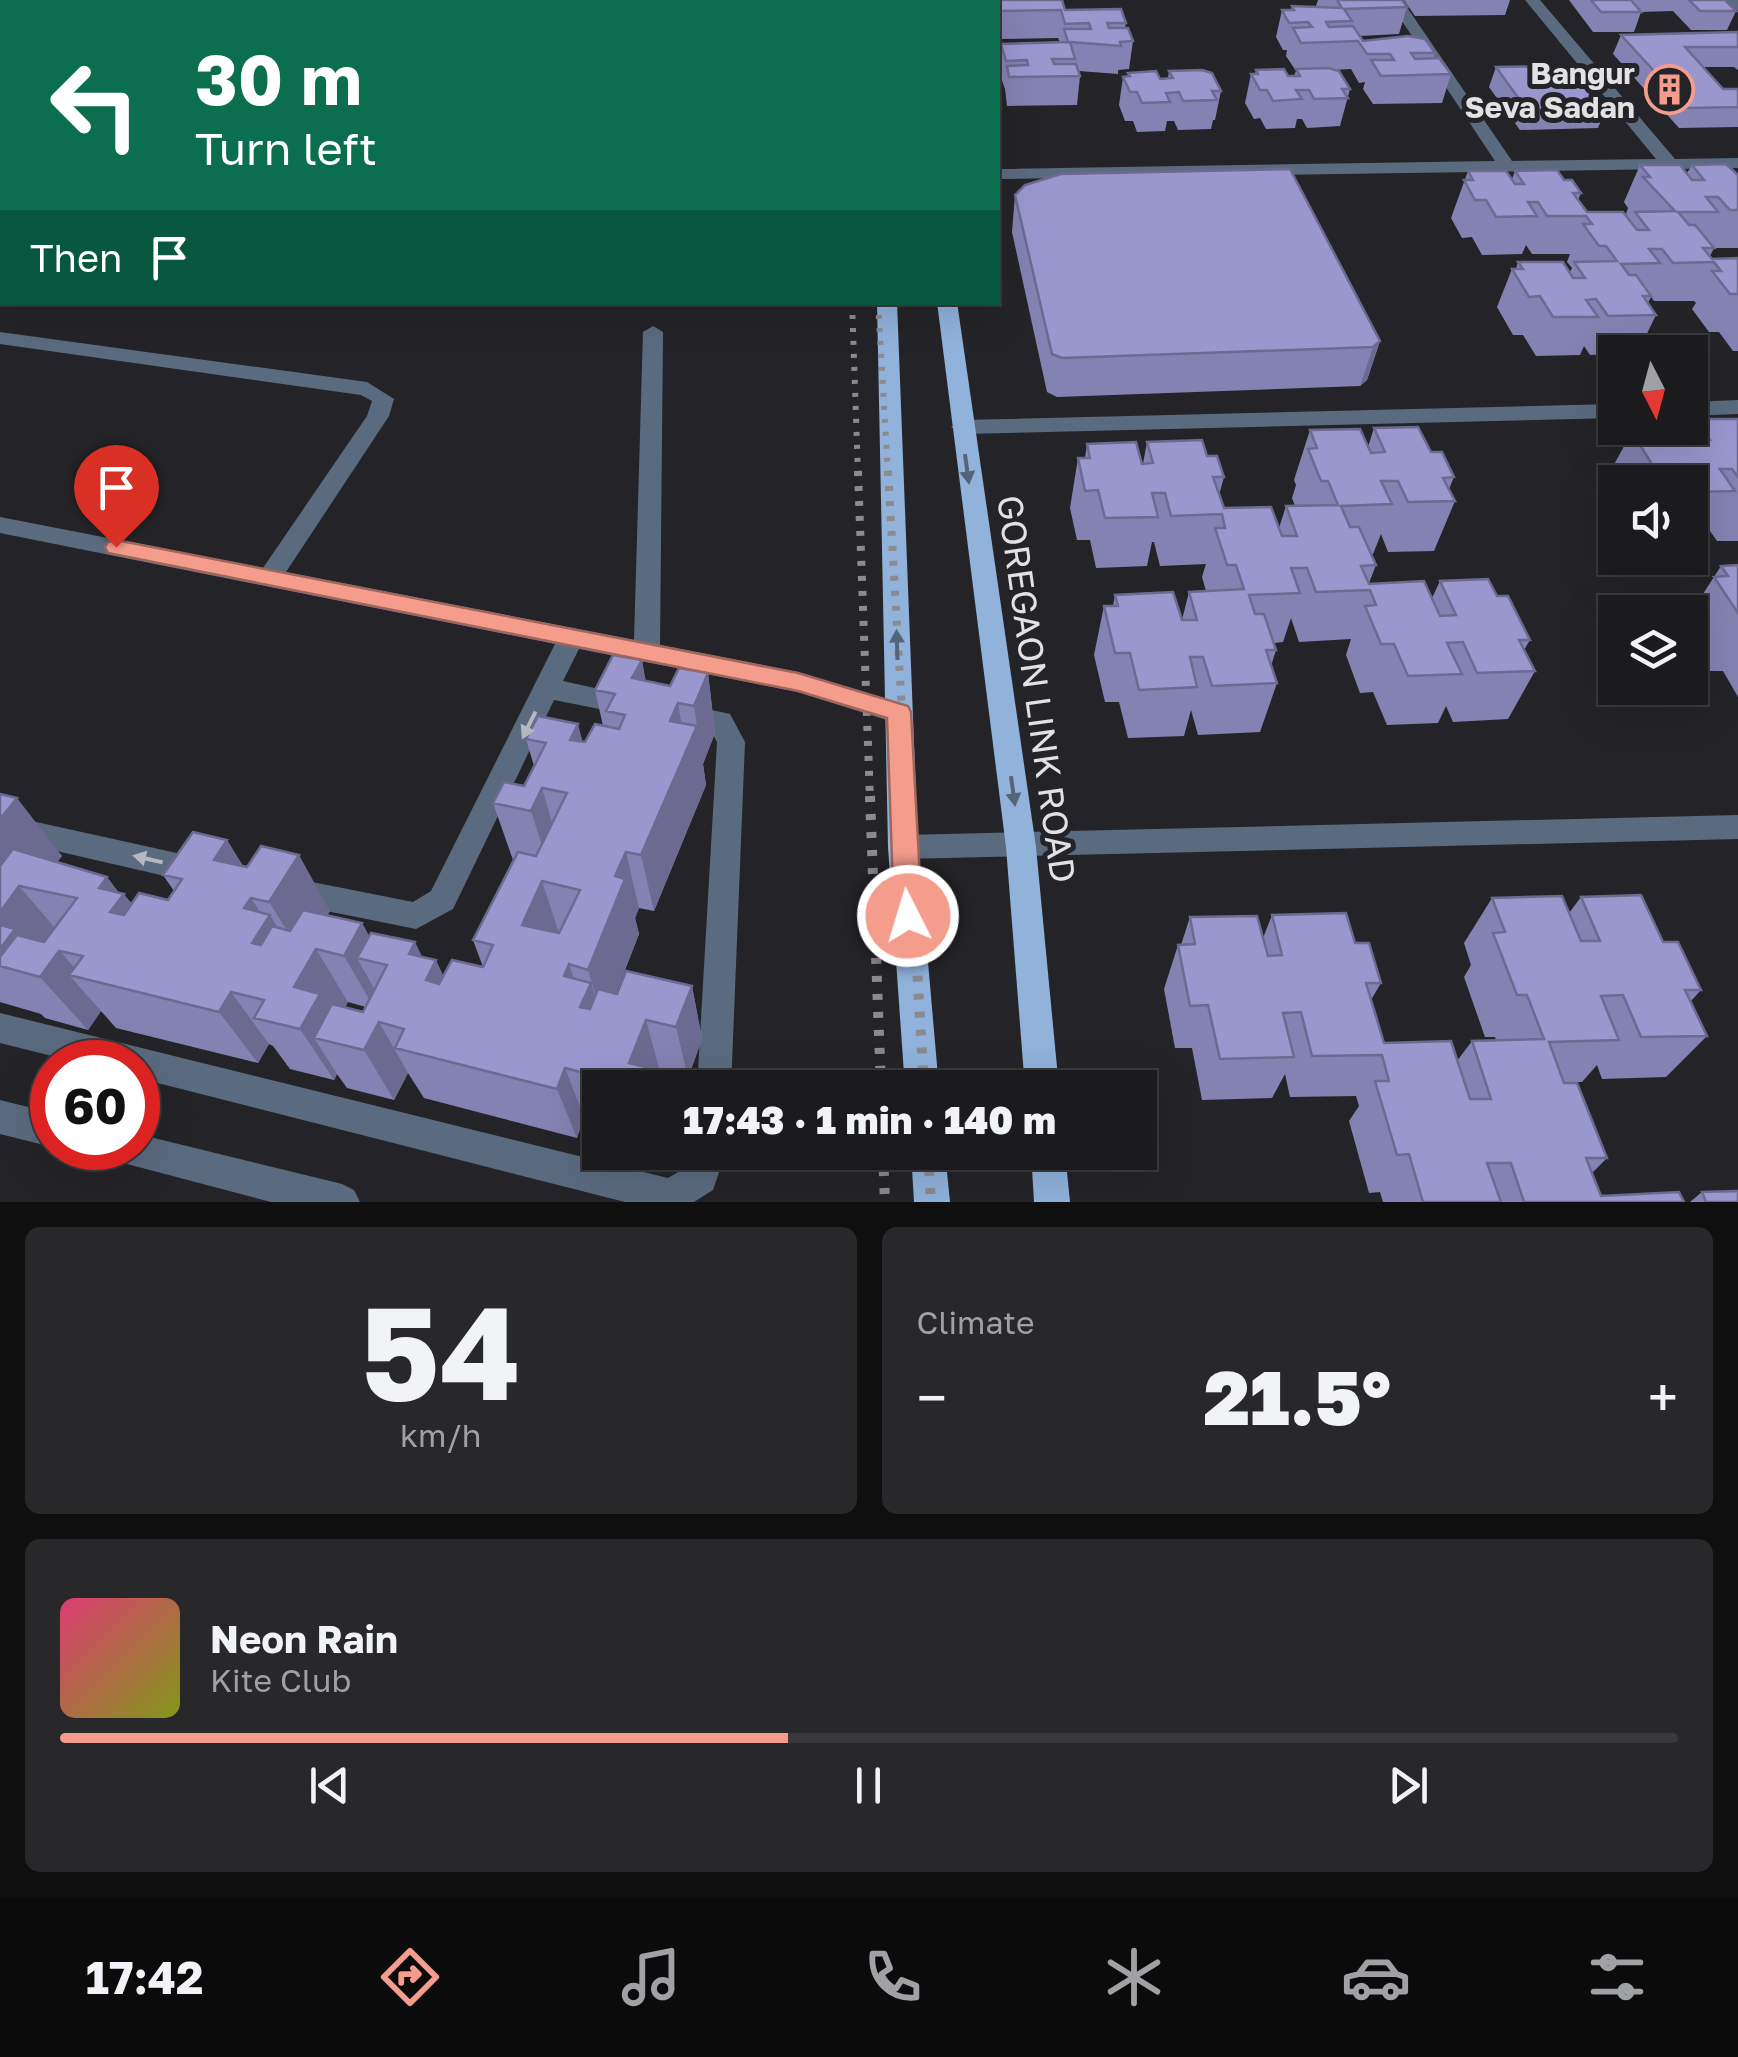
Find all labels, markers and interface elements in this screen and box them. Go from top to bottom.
text: 30 m [195,36,362,120]
icon: left [30,40,160,170]
place label: Bangur Seva Sadan [1464,55,1635,125]
building icon: Bangur Seva Sadan [1644,64,1696,116]
text: Turn left [195,121,377,175]
icon: arrive [142,230,197,285]
text: Then [30,235,122,280]
north arrow [1598,335,1708,445]
map controls [1598,335,1708,705]
pin [74,445,159,548]
one-way arrow [960,453,976,485]
icon: arrive [89,460,144,515]
button: sound [1598,465,1708,575]
street label: GOREGAON LINK ROAD [989,493,1085,885]
button: layers [1598,595,1708,705]
one-way arrow [889,629,905,661]
one-way arrow [520,711,537,740]
one-way arrow [1005,775,1021,807]
one-way arrow [132,851,163,866]
position arrow [856,864,960,968]
speed limit sign: 60 [30,1040,160,1170]
text: 17:43 · 1 min · 140 m [683,1097,1056,1142]
text: 54 [360,1273,521,1429]
text: Climate [917,1303,1035,1341]
text: 21.5° [1204,1351,1391,1442]
text: − [917,1364,947,1430]
text: + [1648,1364,1678,1430]
text: km/h [400,1416,481,1454]
text: Neon Rain [210,1616,398,1661]
text: Kite Club [210,1661,351,1699]
icon: previous [302,1758,357,1813]
icon: pause [841,1758,896,1813]
icon: next [1381,1758,1436,1813]
icon: directions [375,1942,445,2012]
icon: music [616,1942,686,2012]
icon: phone [858,1942,928,2012]
icon: climate [1099,1942,1169,2012]
icon: car [1341,1942,1411,2012]
icon: filters [1582,1942,1652,2012]
text: 17:42 [86,1950,203,2004]

